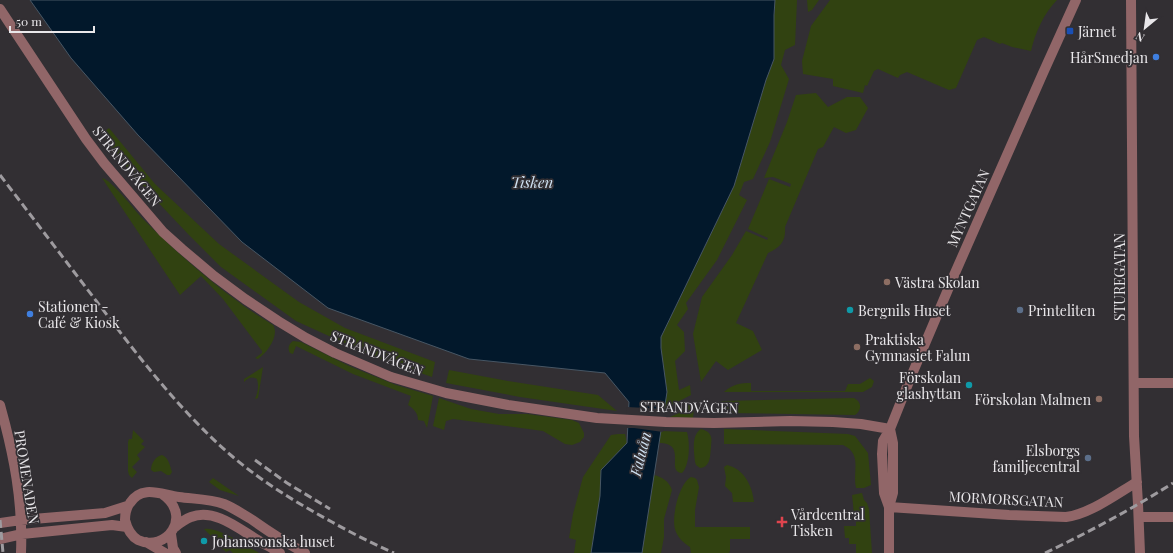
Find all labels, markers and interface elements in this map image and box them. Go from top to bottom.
scale bar [10,8,94,34]
north arrow [1125,8,1165,48]
text: 50 m [16,13,42,29]
place label: Järnet [1077,22,1117,41]
marker: Järnet [1065,26,1075,36]
text: N [1133,29,1147,46]
place label: HårSmedjan [1070,48,1149,67]
marker: HårSmedjan [1151,52,1161,62]
street label: STRANDVÄGEN [89,122,165,210]
street label: MYNTGATAN [942,166,994,250]
water label: Tisken [511,172,553,192]
street label: STUREGATAN [1110,233,1129,321]
place label: Västra Skolan [894,273,980,292]
marker: Västra Skolan [882,277,892,287]
place label: Stationen - Café & Kiosk [38,297,120,332]
place label: Bergnils Huset [858,301,952,320]
place label: Printeliten [1028,301,1096,320]
marker: Bergnils Huset [845,305,855,315]
marker: Printeliten [1015,305,1025,315]
marker: Stationen - Café & Kiosk [25,309,35,319]
street label: STRANDVÄGEN [328,326,426,380]
place label: Praktiska Gymnasiet Falun [865,330,971,365]
marker: Praktiska Gymnasiet Falun [852,342,862,352]
place label: Förskolan glashyttan [897,368,962,403]
marker: Förskolan glashyttan [964,380,974,390]
place label: Förskolan Malmen [975,390,1092,409]
marker: Förskolan Malmen [1094,394,1104,404]
street label: STRANDVÄGEN [640,397,739,417]
street label: PROMENADEN [10,429,44,526]
water label: Faluån [625,430,655,479]
place label: Elsborgs familjecentral [993,441,1080,476]
marker: Elsborgs familjecentral [1083,453,1093,463]
street label: MORMORSGATAN [948,487,1064,511]
place label: Vårdcentral Tisken [790,505,864,540]
marker: Vårdcentral Tisken [776,516,788,528]
place label: Johanssonska huset [211,532,335,551]
marker: Johanssonska huset [199,536,209,546]

